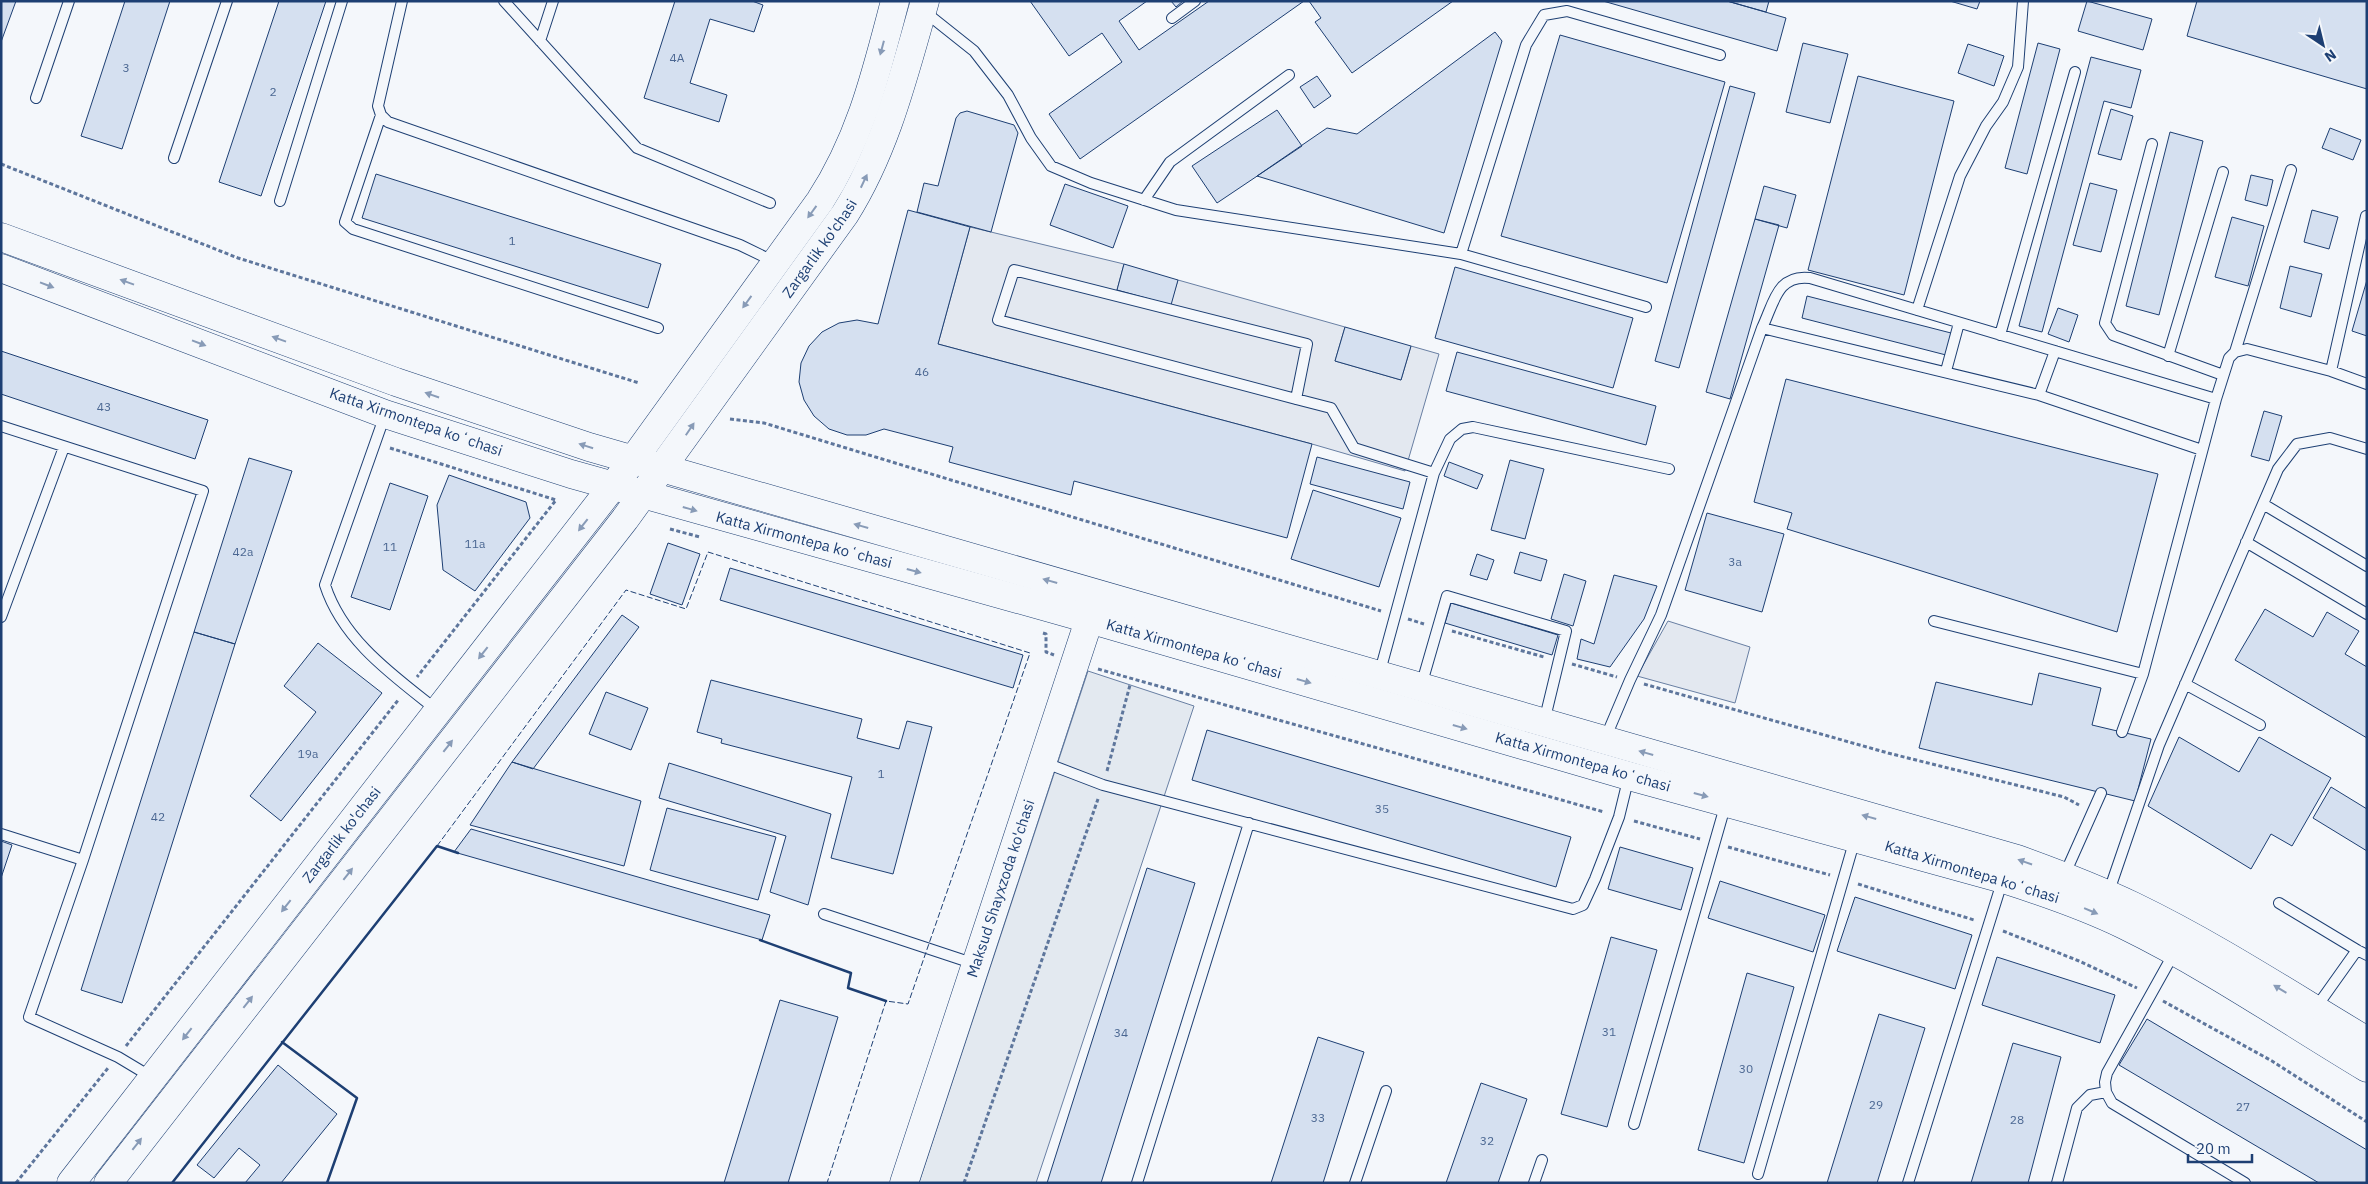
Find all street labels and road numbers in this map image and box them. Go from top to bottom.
street label: Zargarlik ko'chasi [778,195,861,301]
street label: Katta Xirmontepa koʻchasi [327,383,505,460]
street label: Katta Xirmontepa koʻchasi [714,507,894,572]
street label: Katta Xirmontepa koʻchasi [1104,614,1284,683]
street label: Katta Xirmontepa koʻchasi [1493,727,1673,796]
street label: Zargarlik ko'chasi [298,783,385,886]
street label: Maksud Shayxzoda ko'chasi [962,797,1038,980]
street label: Katta Xirmontepa koʻchasi [1883,836,2062,907]

